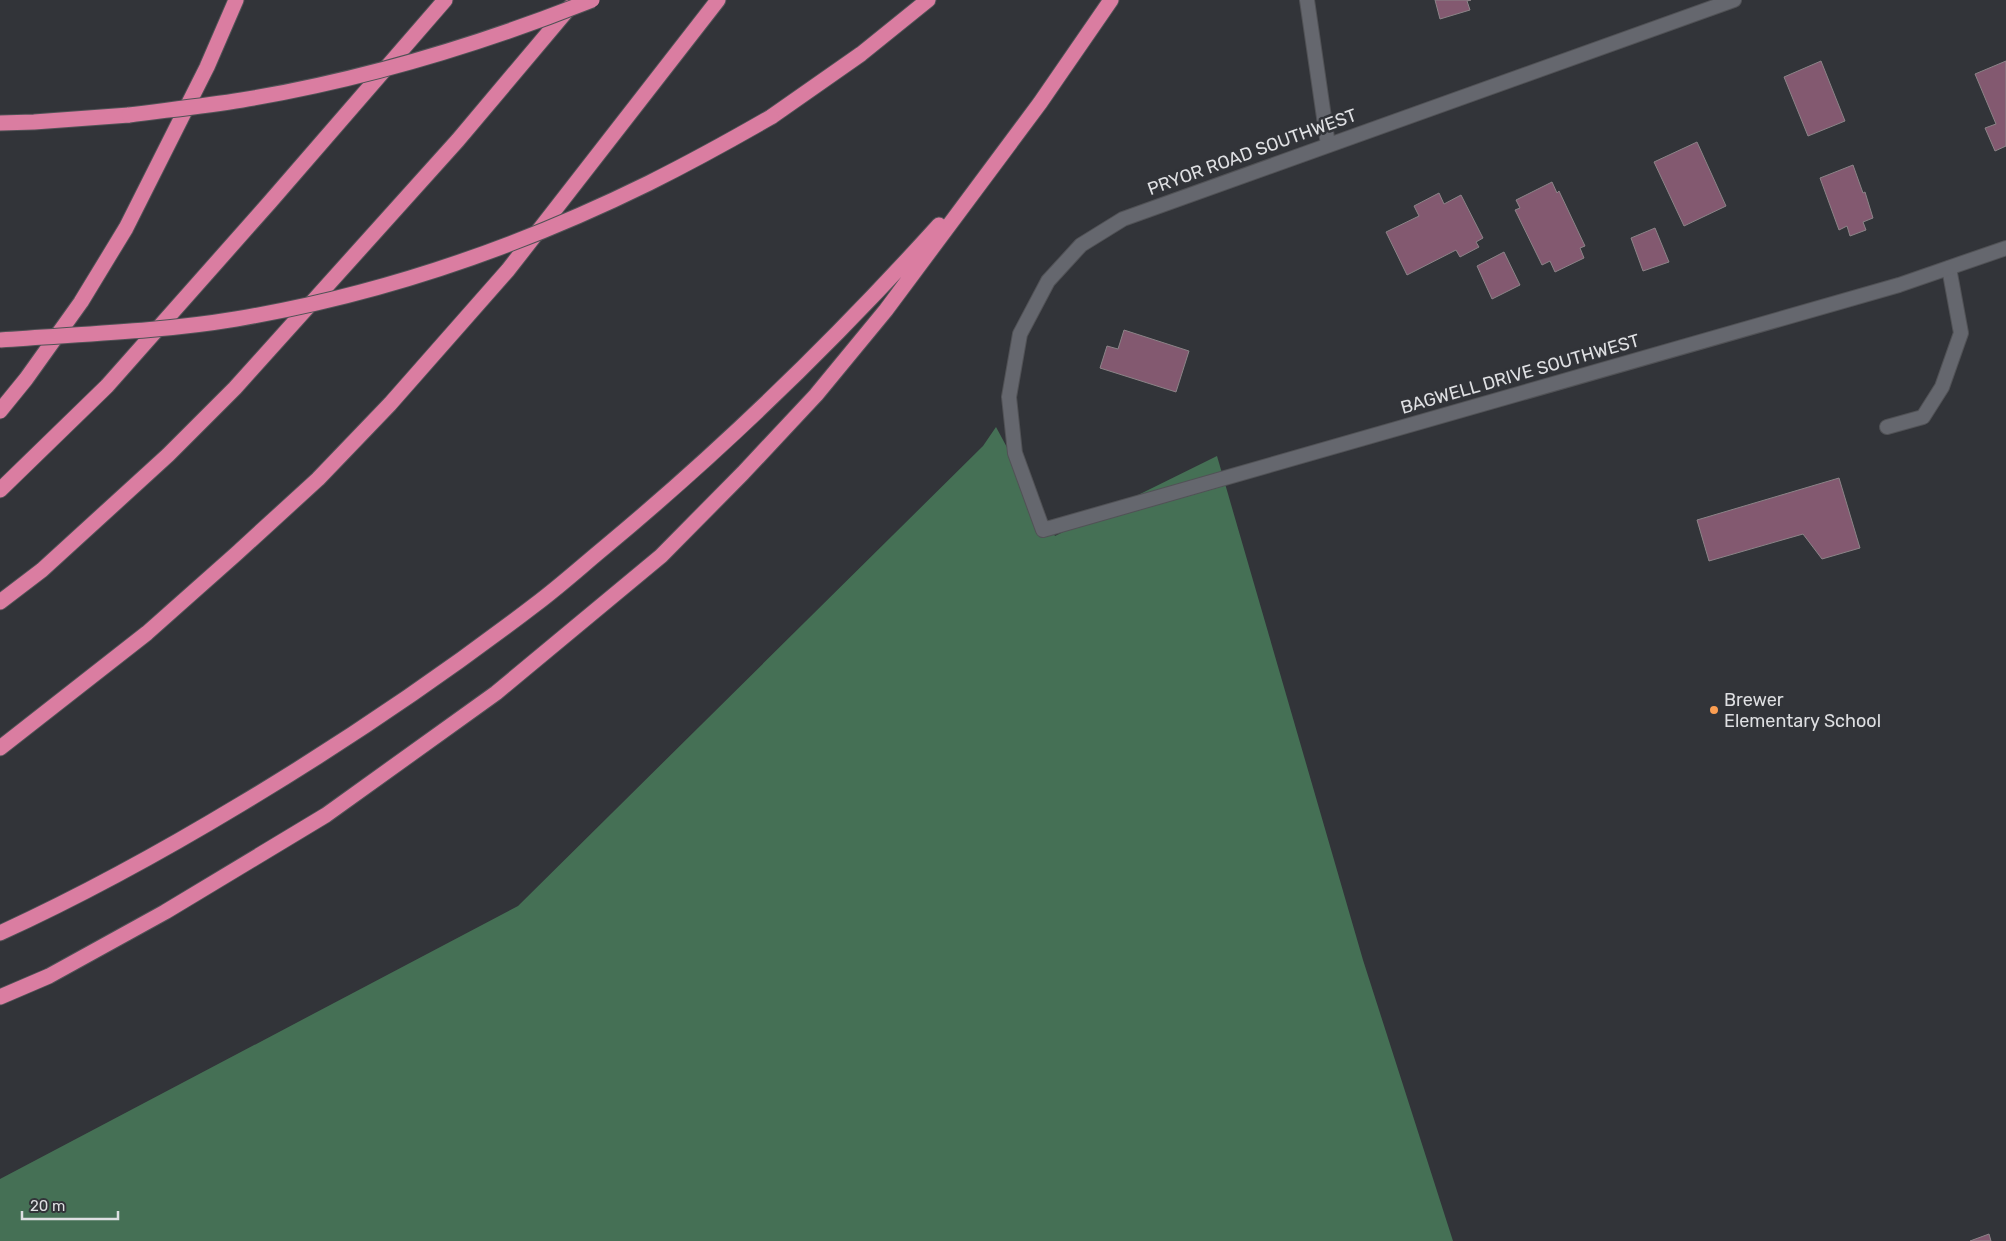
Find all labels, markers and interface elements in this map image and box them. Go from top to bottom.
street label: PRYOR ROAD SOUTHWEST [1144,104,1360,200]
street label: BAGWELL DRIVE SOUTHWEST [1398,329,1642,419]
place label: Brewer Elementary School [1724,689,1881,732]
marker: Brewer Elementary School [1708,704,1720,716]
scale bar [22,1188,119,1220]
text: 20 m [30,1197,65,1215]

